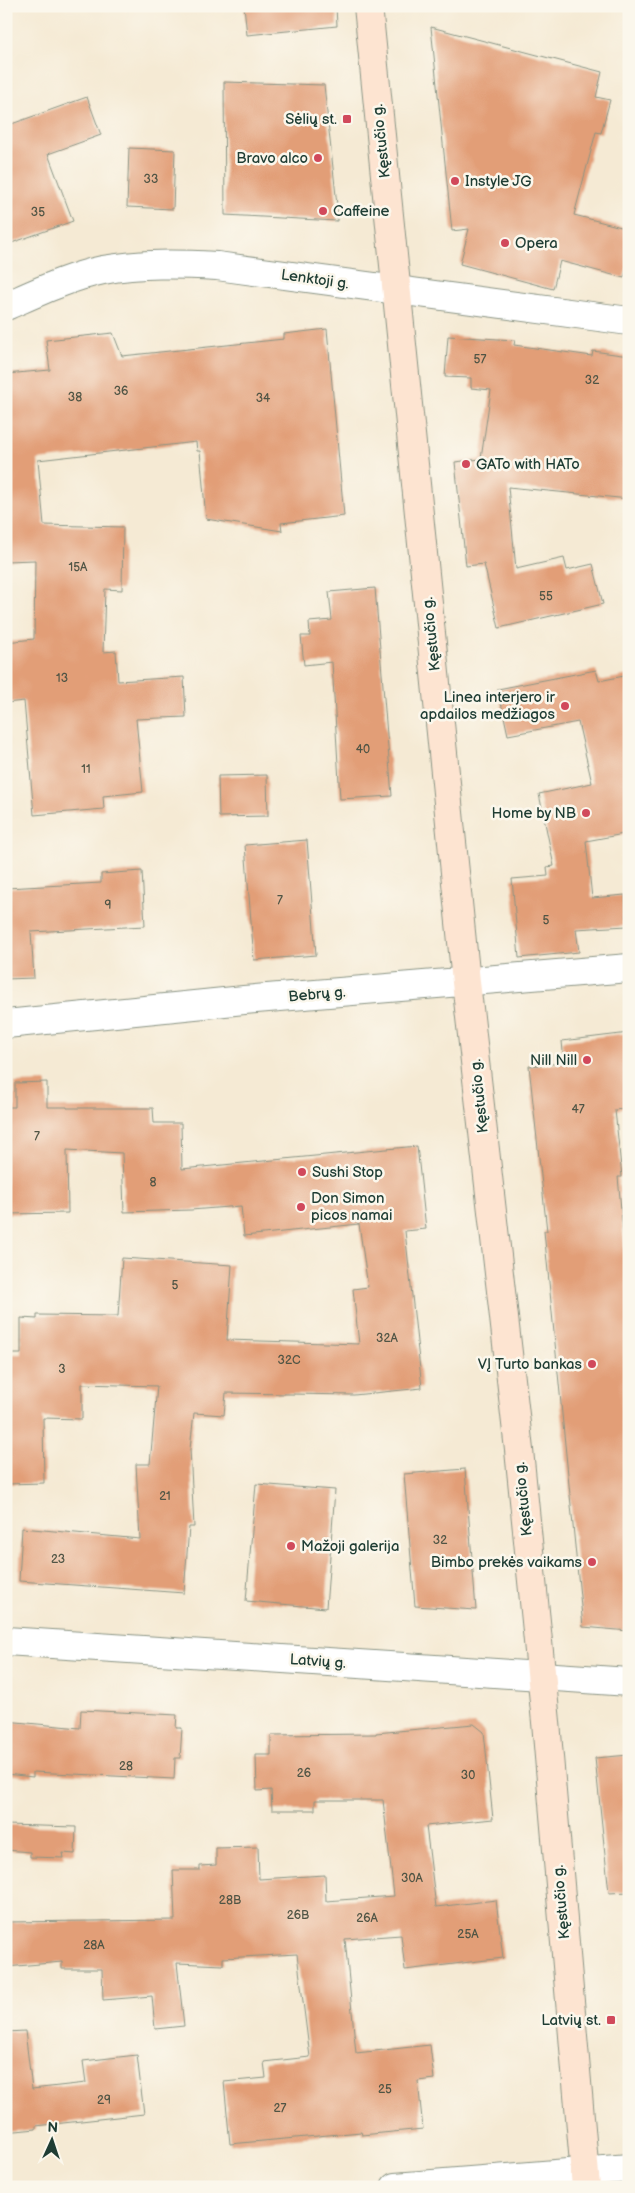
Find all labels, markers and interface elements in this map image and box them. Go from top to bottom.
street label: Kęstučio g. [368,103,395,179]
place label: Sėlių st. [285,110,337,129]
marker: Sėlių st. [341,113,353,125]
place label: Bravo alco [236,149,308,168]
marker: Bravo alco [312,152,324,164]
house number: 33 [144,172,158,187]
place label: Instyle JG [465,172,531,191]
marker: Instyle JG [449,175,461,187]
place label: Caffeine [333,202,390,221]
house number: 35 [31,205,45,220]
marker: Caffeine [317,205,329,217]
place label: Opera [515,234,558,253]
marker: Opera [499,237,511,249]
street label: Lenktoji g. [280,265,350,294]
house number: 57 [474,352,486,367]
house number: 32 [585,373,599,388]
house number: 36 [114,384,128,399]
house number: 38 [68,390,82,405]
house number: 34 [256,391,271,406]
place label: GATo with HATo [476,455,580,474]
marker: GATo with HATo [460,458,472,470]
house number: 15A [69,560,88,575]
house number: 55 [539,589,553,604]
street label: Kęstučio g. [418,596,445,672]
house number: 13 [56,671,68,686]
place label: Linea interjero ir apdailos medžiagos [420,688,556,724]
marker: Linea interjero ir apdailos medžiagos [559,700,571,712]
house number: 40 [356,742,370,757]
house number: 11 [81,762,91,777]
place label: Home by NB [492,804,576,823]
marker: Home by NB [580,807,592,819]
house number: 7 [277,893,283,908]
house number: 9 [105,898,112,913]
house number: 5 [543,913,550,928]
street label: Bebrų g. [288,983,347,1006]
place label: Nill Nill [530,1051,577,1070]
marker: Nill Nill [581,1054,593,1066]
street label: Kęstučio g. [466,1058,493,1134]
house number: 47 [571,1102,585,1117]
house number: 7 [34,1129,40,1144]
place label: Sushi Stop [312,1163,383,1182]
marker: Sushi Stop [296,1166,308,1178]
house number: 8 [150,1175,157,1190]
place label: Don Simon picos namai [311,1189,393,1225]
marker: Don Simon picos namai [295,1201,307,1213]
house number: 5 [172,1278,179,1293]
house number: 32A [376,1331,399,1346]
house number: 32C [278,1353,301,1368]
place label: VĮ Turto bankas [478,1355,583,1374]
marker: VĮ Turto bankas [586,1358,598,1370]
house number: 3 [58,1362,66,1377]
street label: Kęstučio g. [510,1461,537,1537]
house number: 21 [159,1489,171,1504]
house number: 32 [433,1533,447,1548]
place label: Mažoji galerija [301,1537,399,1556]
marker: Mažoji galerija [285,1540,297,1552]
house number: 23 [51,1552,65,1567]
place label: Bimbo prekės vaikams [431,1553,583,1572]
marker: Bimbo prekės vaikams [586,1556,598,1568]
street label: Latvių g. [289,1650,347,1673]
house number: 28 [119,1759,133,1774]
house number: 26 [297,1766,311,1781]
house number: 30 [461,1768,475,1783]
street label: Kęstučio g. [549,1864,574,1940]
house number: 30A [401,1871,424,1886]
house number: 28B [219,1893,241,1908]
house number: 26B [287,1908,309,1923]
house number: 26A [356,1911,379,1926]
house number: 25A [457,1927,479,1942]
house number: 28A [83,1938,105,1953]
place label: Latvių st. [541,2011,601,2030]
marker: Latvių st. [605,2014,617,2026]
house number: 25 [378,2082,392,2097]
house number: 29 [97,2093,111,2108]
house number: 27 [274,2101,287,2116]
north arrow [28,2116,78,2166]
text: N [47,2119,58,2136]

